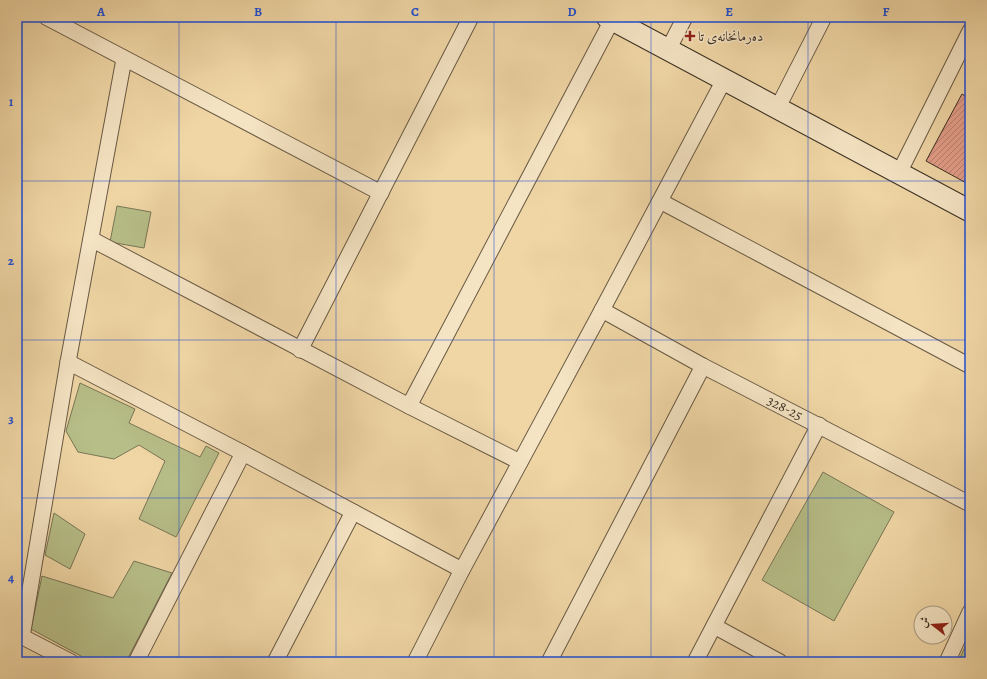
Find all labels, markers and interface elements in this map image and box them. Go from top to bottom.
text: A [96,3,106,20]
text: B [254,3,262,20]
text: C [411,3,419,20]
text: D [567,3,577,20]
text: E [725,3,733,20]
text: F [883,3,890,20]
place label: دەرمانخانەی تا [698,27,763,46]
marker: دەرمانخانەی تا [685,31,695,41]
text: 1 [9,93,14,110]
text: 2 [8,252,15,269]
street label: 328-25 [764,391,806,425]
text: 3 [8,410,14,427]
text: 4 [8,569,14,586]
north arrow [913,605,953,645]
text: ش [915,615,933,630]

